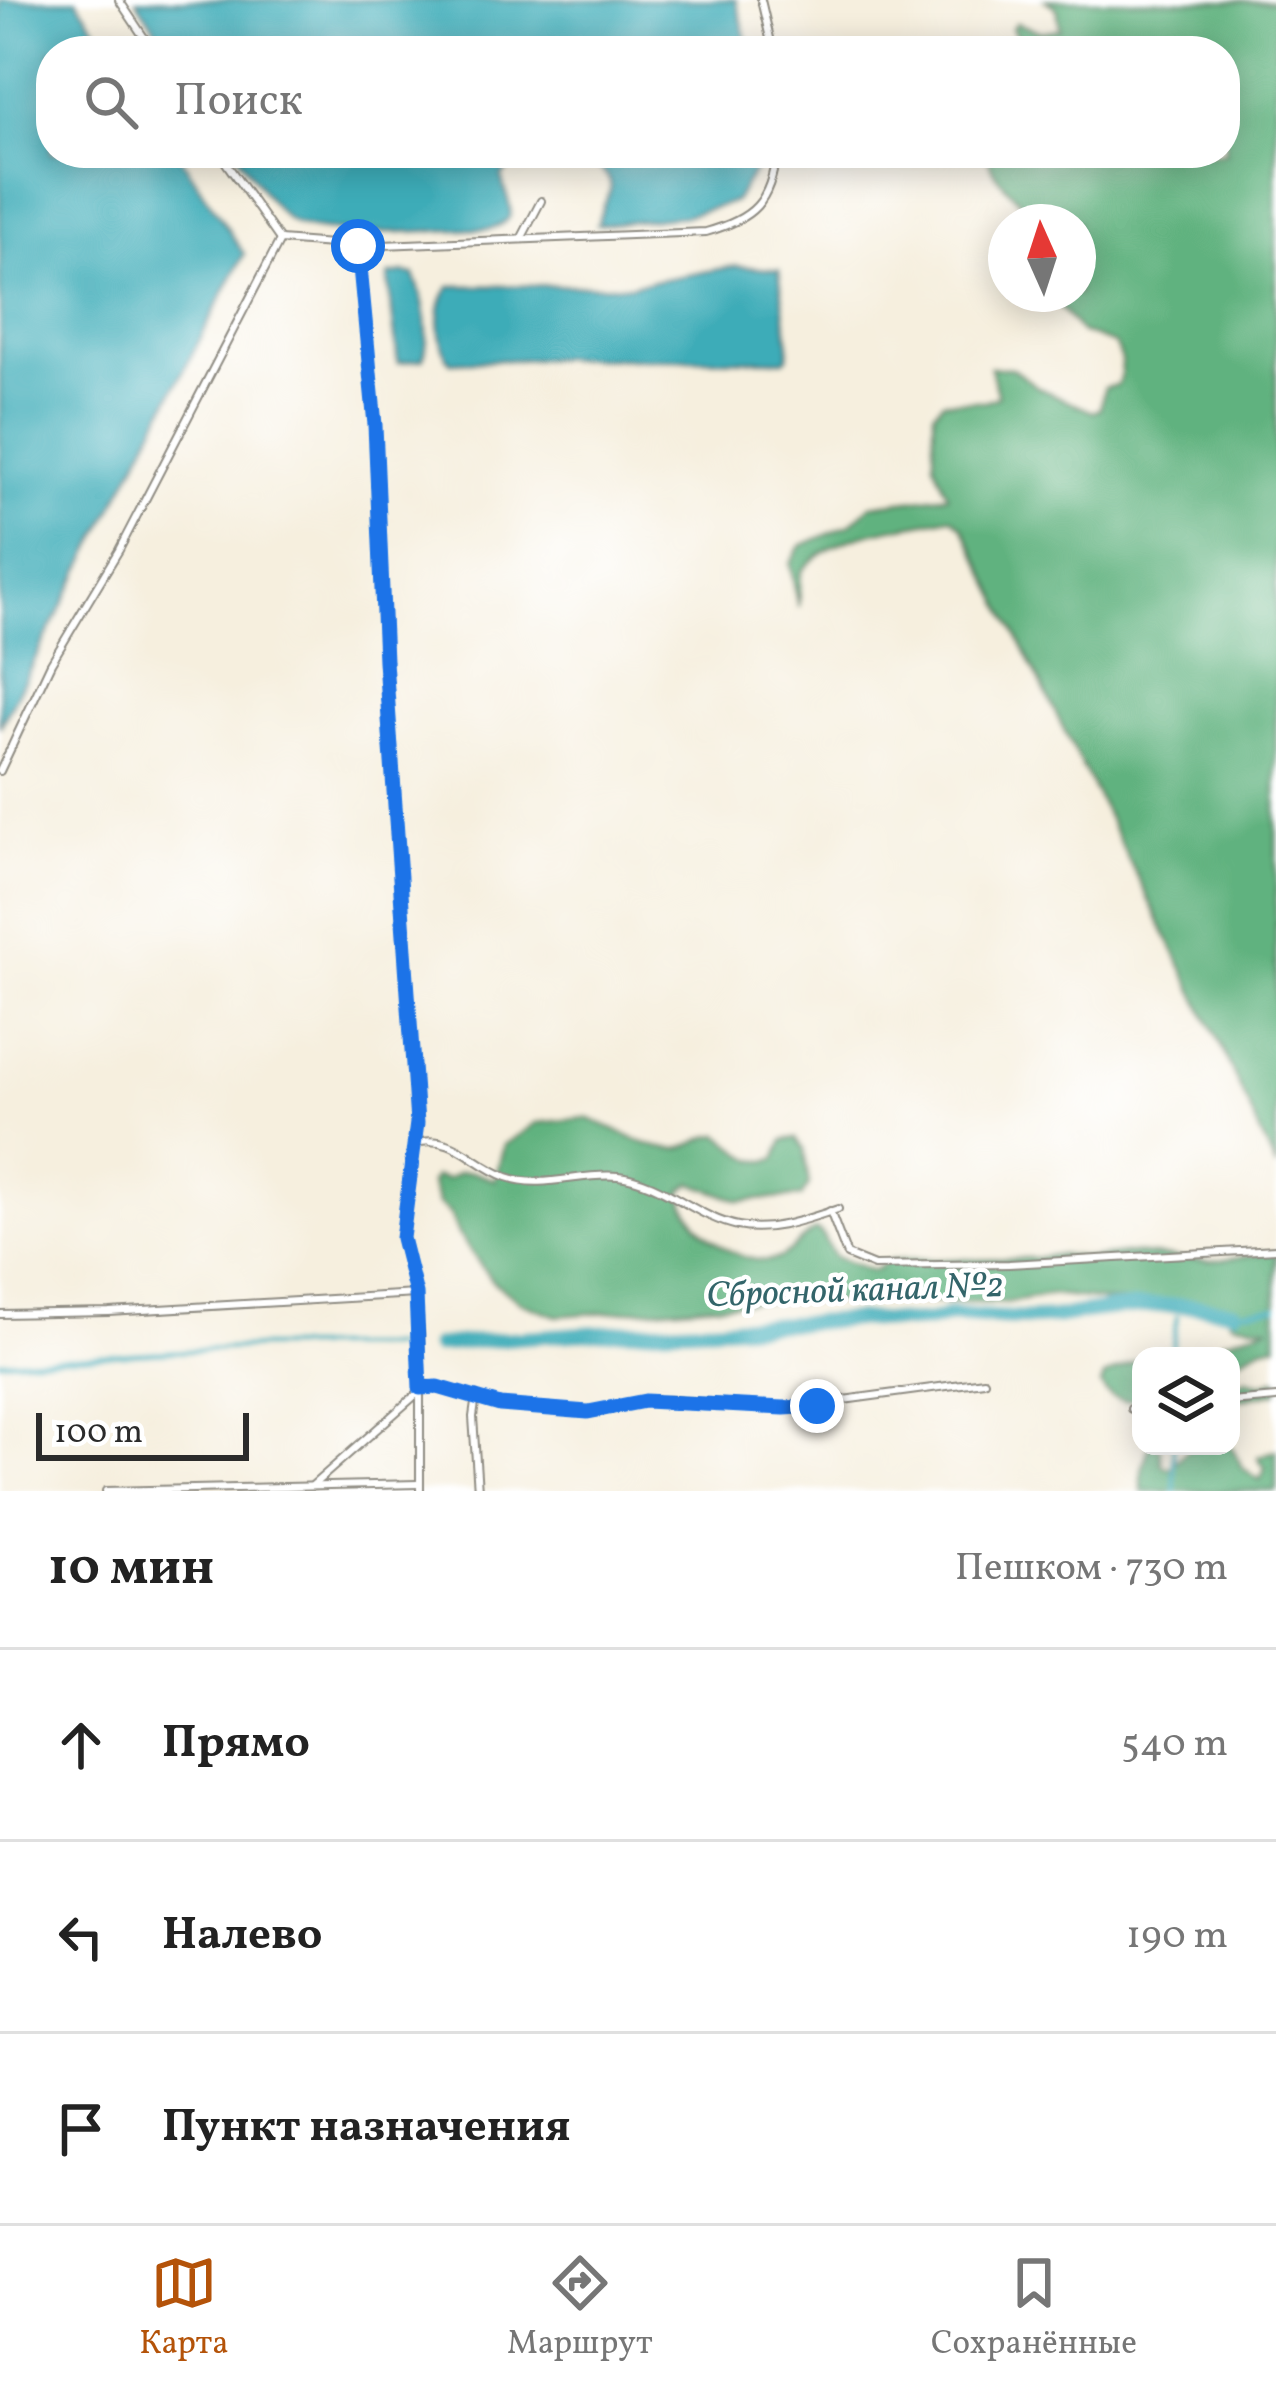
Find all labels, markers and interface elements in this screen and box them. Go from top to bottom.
search box [36,36,1240,168]
icon: search [78,69,144,135]
text: Поиск [174,71,303,134]
north arrow [988,204,1096,312]
route start [331,219,385,273]
water label: Сбросной канал №2 [706,1262,1004,1322]
map controls [1132,1347,1240,1455]
button: layers [1132,1347,1240,1455]
route end [790,1379,844,1433]
scale bar [36,1407,249,1460]
text: 100 m [54,1411,143,1457]
text: 10 мин [48,1534,214,1605]
text: Пешком · 730 m [955,1542,1228,1596]
icon: ahead [48,1712,114,1778]
text: Прямо [162,1713,310,1776]
text: 540 m [1121,1718,1228,1772]
icon: left [48,1904,114,1970]
text: Налево [162,1905,323,1968]
text: 190 m [1126,1910,1228,1964]
icon: arrive [48,2096,114,2162]
text: Пункт назначения [162,2097,571,2160]
tab: Карта [139,2250,229,2368]
tab: Маршрут [507,2250,653,2368]
tab: Сохранённые [931,2250,1137,2368]

